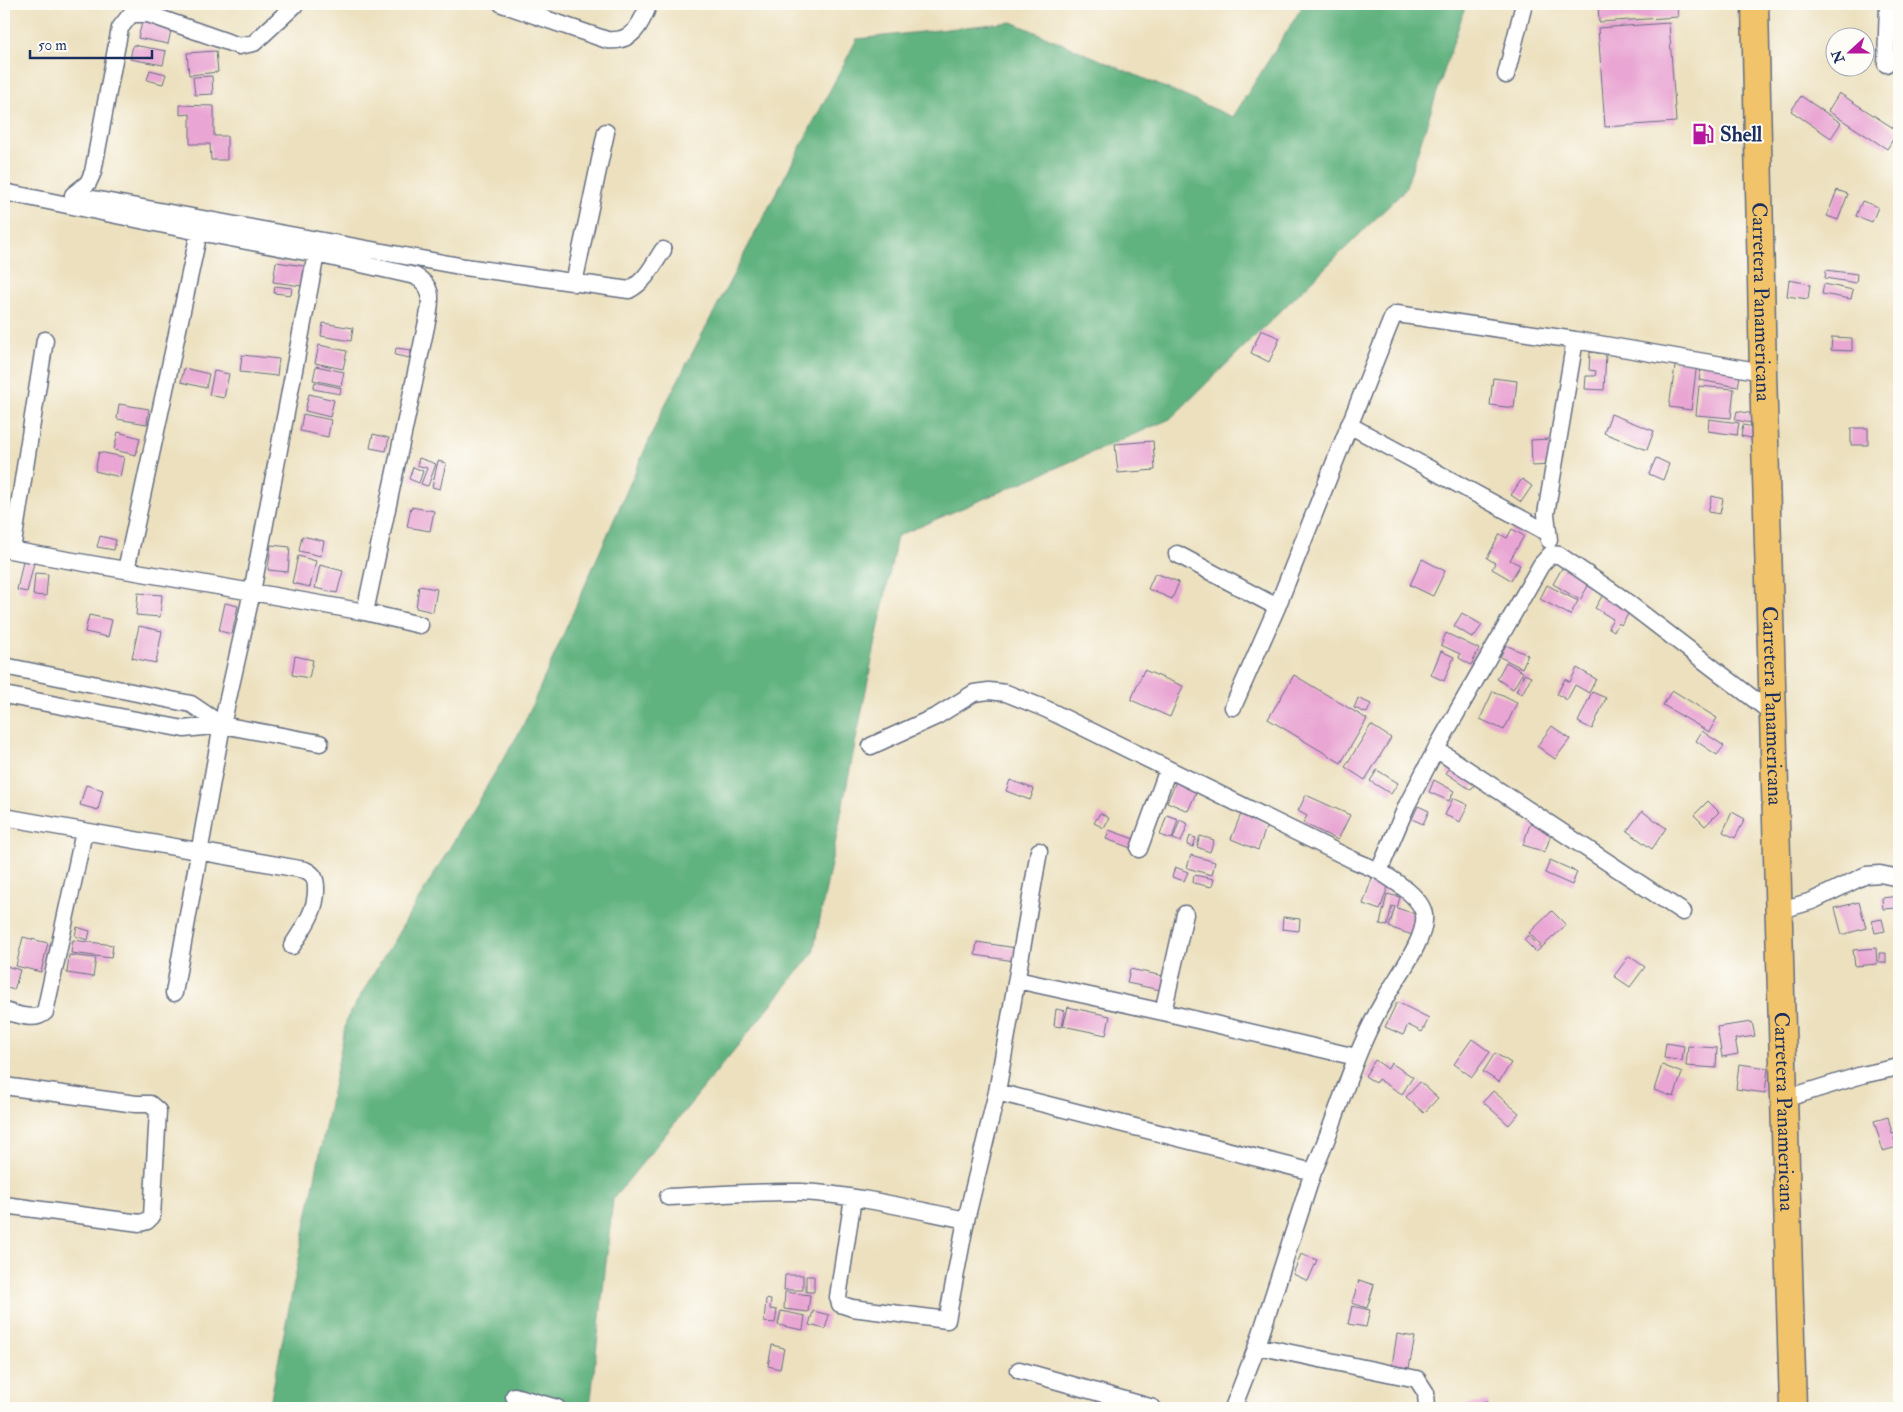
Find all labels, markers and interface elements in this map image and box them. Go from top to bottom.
scale bar [30,28,152,60]
north arrow [1826,28,1876,78]
text: 50 m [38,36,67,55]
text: N [1828,47,1849,66]
fuel station icon: Shell [1690,121,1716,147]
place label: Shell [1720,121,1763,148]
street label: Carretera Panamericana [1746,202,1777,402]
street label: Carretera Panamericana [1756,606,1789,806]
street label: Carretera Panamericana [1768,1011,1801,1212]

